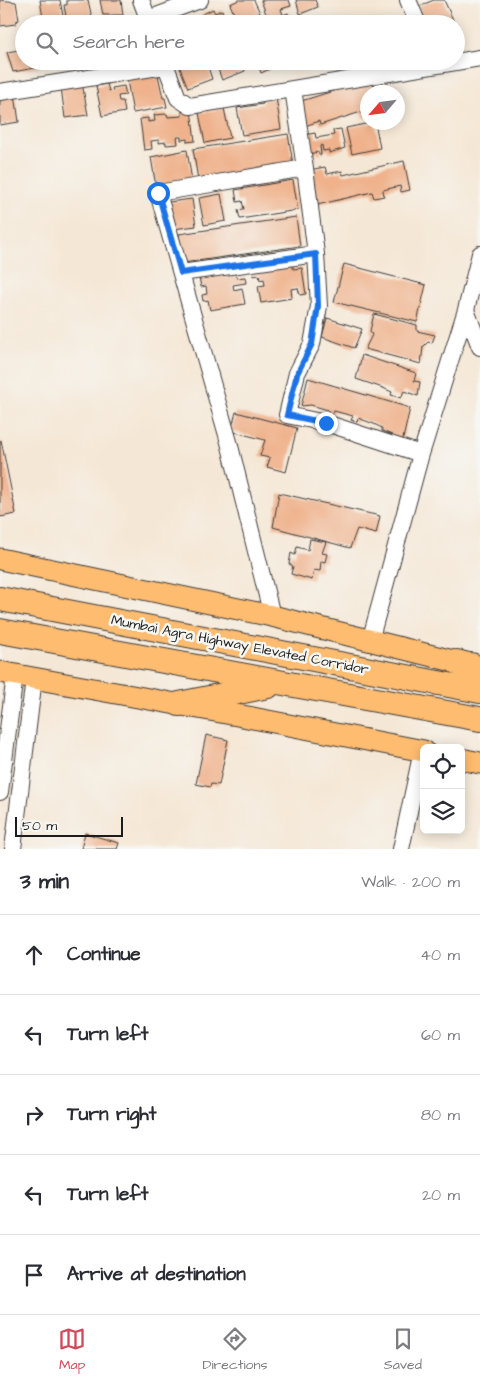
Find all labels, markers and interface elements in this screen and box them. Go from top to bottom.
search box [15,15,465,70]
icon: search [33,29,61,57]
text: Search here [73,29,185,56]
north arrow [360,85,405,130]
route start [147,182,170,205]
route end [315,412,338,435]
street label: Mumbai Agra Highway Elevated Corridor [109,610,371,680]
map controls [420,744,465,834]
button: locate [420,744,465,789]
button: layers [420,789,465,834]
scale bar [15,814,122,837]
text: 50 m [22,816,57,836]
text: 3 min [20,867,69,896]
text: Walk · 200 m [361,871,460,893]
icon: ahead [20,941,48,969]
text: Continue [67,941,141,968]
text: 40 m [420,944,460,966]
icon: left [20,1021,48,1049]
text: Turn left [67,1021,148,1048]
text: 60 m [421,1024,460,1046]
icon: right [20,1101,48,1129]
text: Turn right [67,1101,156,1128]
text: 80 m [421,1104,460,1126]
icon: left [20,1181,48,1209]
text: Turn left [67,1181,148,1208]
text: 20 m [422,1184,460,1206]
icon: arrive [20,1261,48,1289]
text: Arrive at destination [67,1261,246,1288]
tab: Map [58,1325,86,1375]
tab: Directions [202,1325,267,1375]
tab: Saved [384,1325,422,1375]

